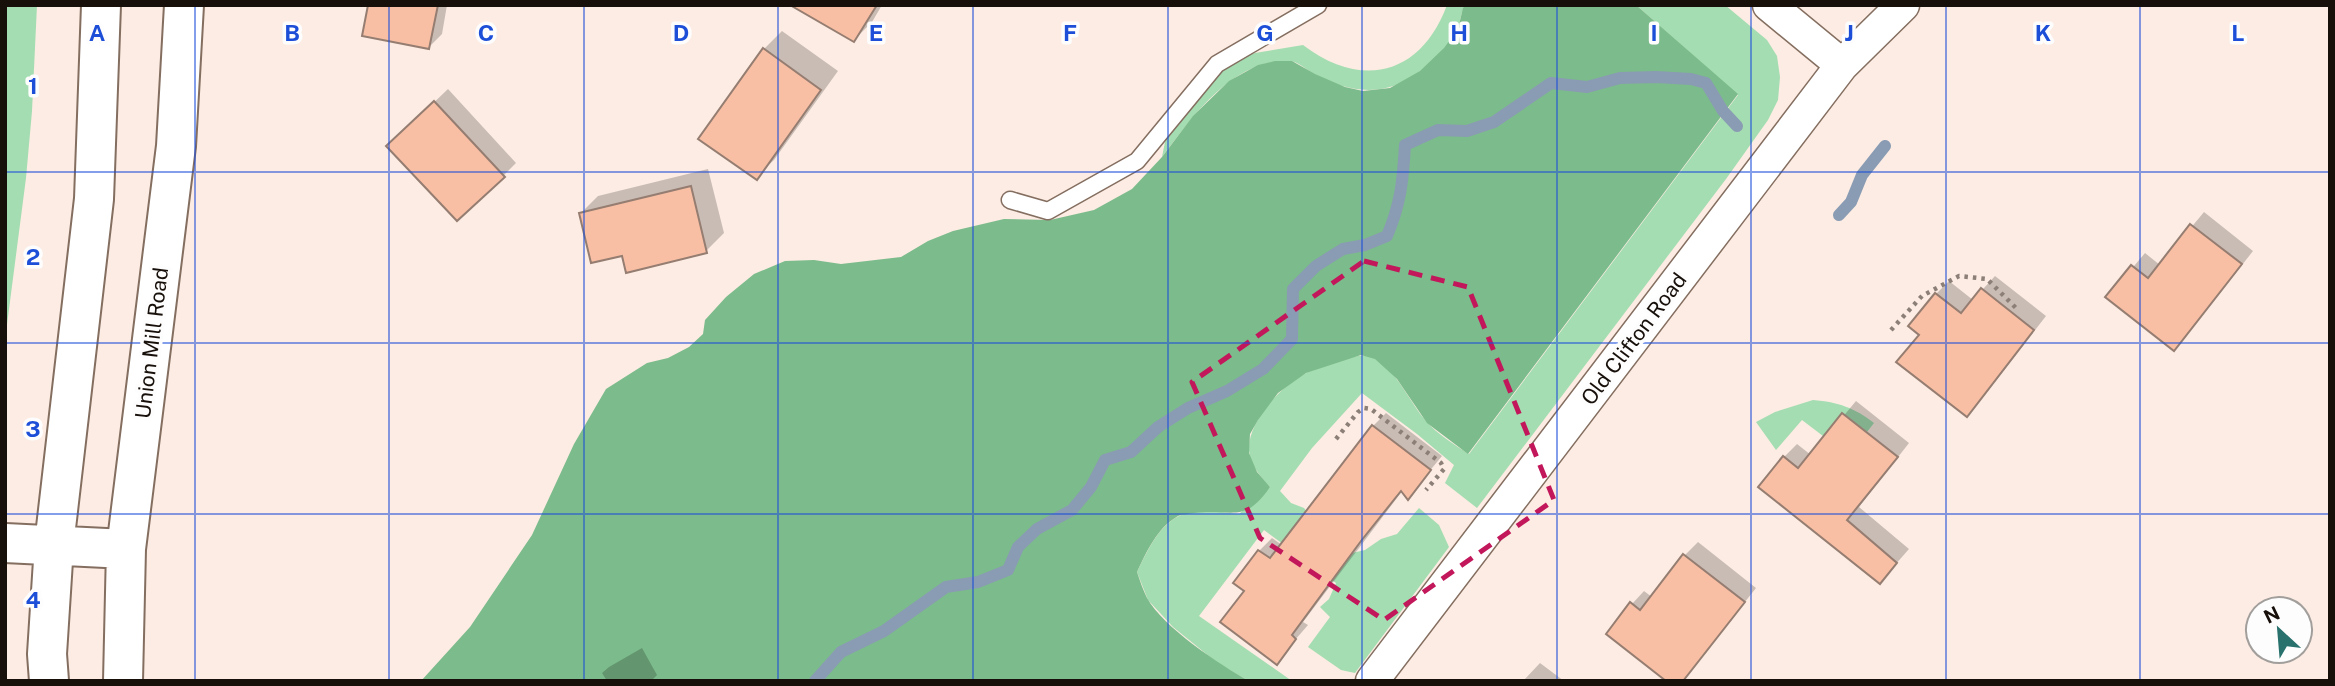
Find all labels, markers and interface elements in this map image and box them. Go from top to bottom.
text: A [89,19,106,46]
text: B [284,19,300,46]
text: C [478,19,494,46]
text: D [673,19,689,46]
text: E [869,19,883,46]
text: F [1063,19,1077,46]
text: G [1256,19,1274,46]
text: H [1450,19,1468,46]
text: I [1650,19,1658,46]
text: J [1844,19,1854,46]
text: K [2035,19,2051,46]
text: L [2231,19,2245,46]
text: 1 [28,72,38,99]
text: 2 [26,243,40,270]
street label: Union Mill Road [130,266,173,420]
street label: Old Clifton Road [1576,268,1691,410]
text: 3 [25,415,41,442]
text: 4 [25,586,41,613]
north arrow [2244,595,2314,665]
text: N [2260,602,2283,628]

